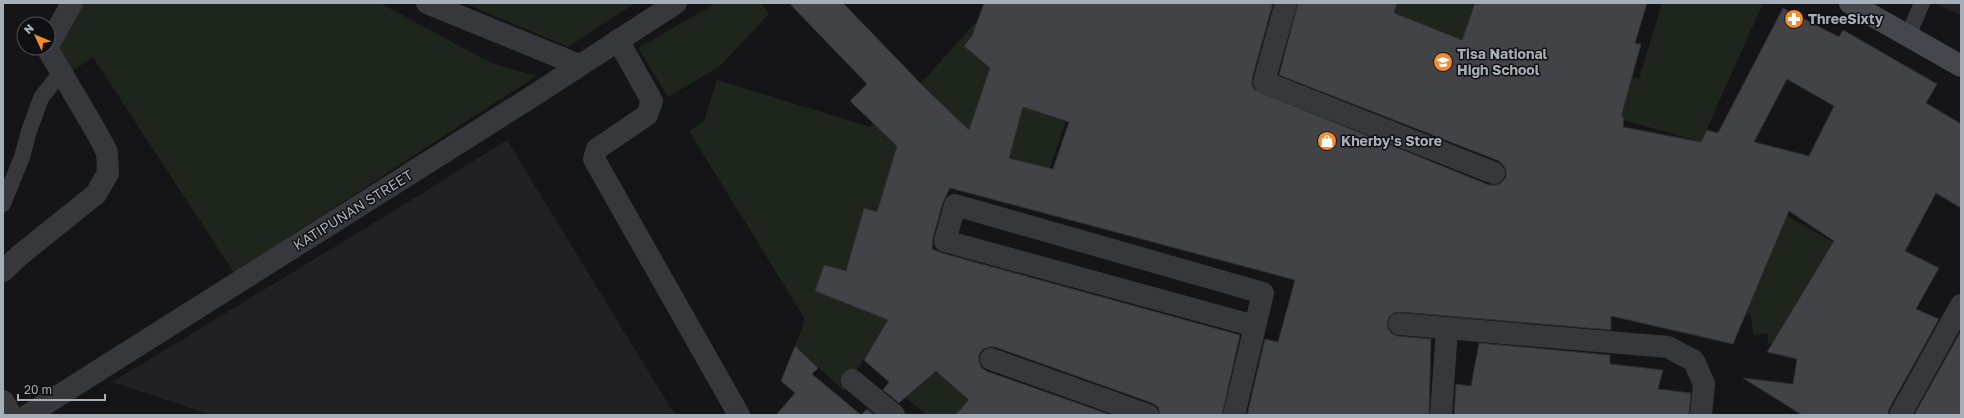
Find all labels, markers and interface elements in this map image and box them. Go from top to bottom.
pharmacy icon: ThreeSixty [1783,8,1805,30]
place label: ThreeSixty [1808,10,1884,27]
north arrow [16,16,56,56]
text: N [21,21,36,36]
place label: Tisa National High School [1457,45,1548,78]
school or university icon: Tisa National High School [1432,51,1454,73]
shop icon: Kherby's Store [1316,130,1338,152]
place label: Kherby's Store [1341,132,1442,149]
street label: KATIPUNAN STREET [290,166,416,253]
scale bar [18,376,105,402]
text: 20 m [24,382,52,397]

